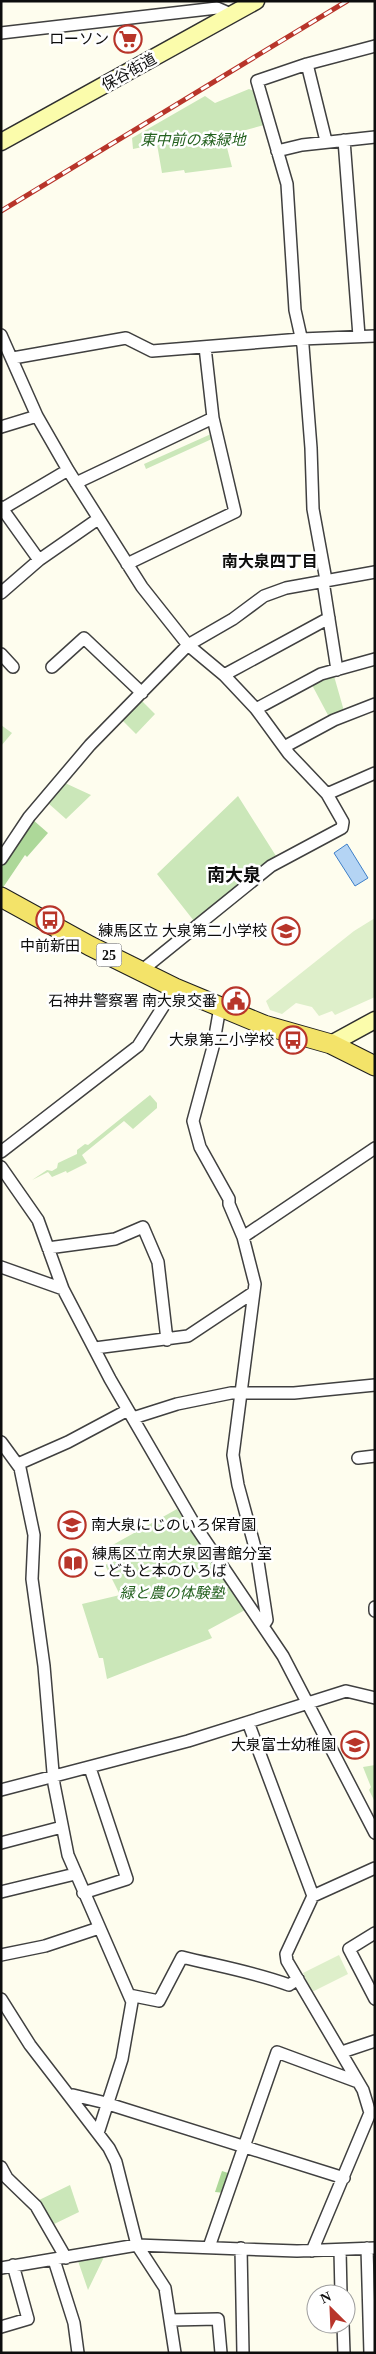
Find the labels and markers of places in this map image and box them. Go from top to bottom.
supermarket icon: ローソン [113,24,143,54]
place label: ローソン [49,31,109,47]
bus stop icon: 中前新田 [35,905,65,935]
school or university icon: 練馬区立 大泉第二小学校 [271,916,301,946]
place label: 練馬区立 大泉第二小学校 [98,923,267,939]
place label: 中前新田 [20,938,80,954]
public building icon: 石神井警察署 南大泉交番 [221,986,251,1016]
place label: 石神井警察署 南大泉交番 [48,992,217,1009]
bus stop icon: 大泉第二小学校 [278,1025,308,1055]
place label: 大泉第二小学校 [169,1032,274,1048]
school or university icon: 南大泉にじのいろ保育園 [57,1510,87,1540]
place label: 南大泉にじのいろ保育園 [91,1517,256,1533]
place label: 練馬区立南大泉図書館分室 こどもと本のひろば [92,1546,272,1579]
library icon: 練馬区立南大泉図書館分室 こどもと本のひろば [58,1548,88,1578]
school or university icon: 大泉富士幼稚園 [340,1730,370,1760]
place label: 大泉富士幼稚園 [231,1737,336,1753]

